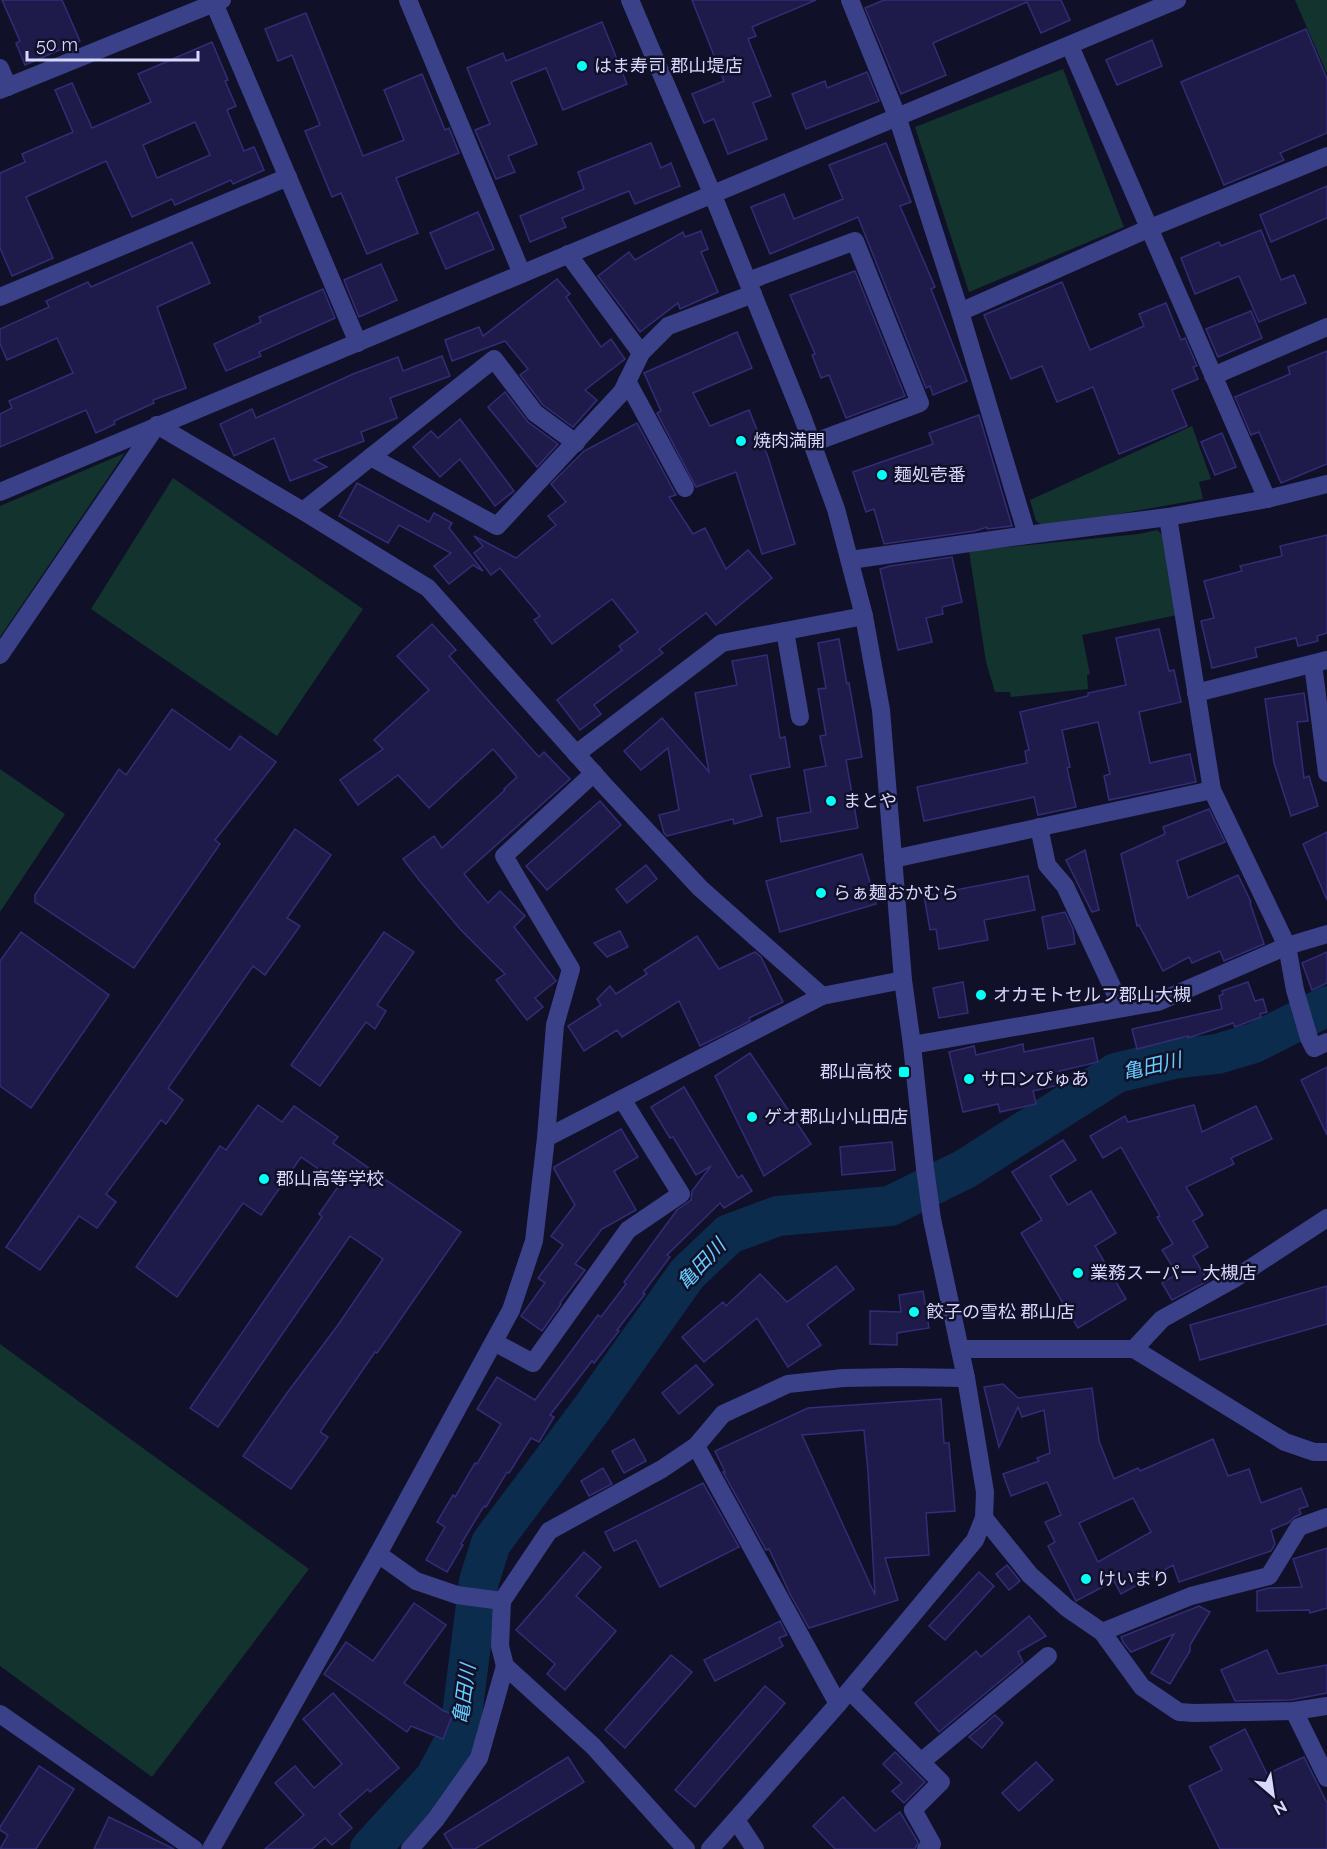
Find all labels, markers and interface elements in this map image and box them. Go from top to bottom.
scale bar [27,24,198,62]
text: 50 m [36,34,78,55]
place label: はま寿司 郡山堤店 [594,55,743,76]
marker: はま寿司 郡山堤店 [575,59,589,73]
place label: 焼肉満開 [753,430,825,451]
marker: 焼肉満開 [734,434,748,448]
place label: 麺処壱番 [894,464,966,485]
marker: 麺処壱番 [875,468,889,482]
place label: まとや [843,790,897,811]
marker: まとや [824,794,838,808]
place label: らぁ麺おかむら [833,882,959,903]
marker: らぁ麺おかむら [814,886,828,900]
place label: オカモトセルフ郡山大槻 [993,984,1191,1005]
marker: オカモトセルフ郡山大槻 [974,988,988,1002]
water label: 亀田川 [1120,1047,1186,1084]
place label: 郡山高校 [820,1061,892,1082]
marker: 郡山高校 [897,1065,911,1079]
place label: サロンぴゅあ [981,1068,1089,1089]
marker: サロンぴゅあ [962,1072,976,1086]
place label: ゲオ郡山小山田店 [764,1106,908,1127]
marker: ゲオ郡山小山田店 [745,1110,759,1124]
place label: 郡山高等学校 [276,1168,384,1189]
marker: 郡山高等学校 [257,1172,271,1186]
water label: 亀田川 [672,1232,732,1294]
place label: 業務スーパー 大槻店 [1090,1262,1256,1283]
marker: 業務スーパー 大槻店 [1071,1266,1085,1280]
place label: 餃子の雪松 郡山店 [926,1301,1075,1322]
marker: 餃子の雪松 郡山店 [907,1305,921,1319]
place label: けいまり [1098,1568,1170,1589]
marker: けいまり [1079,1572,1093,1586]
water label: 亀田川 [448,1661,480,1725]
north arrow [1243,1765,1303,1825]
text: N [1270,1796,1290,1819]

